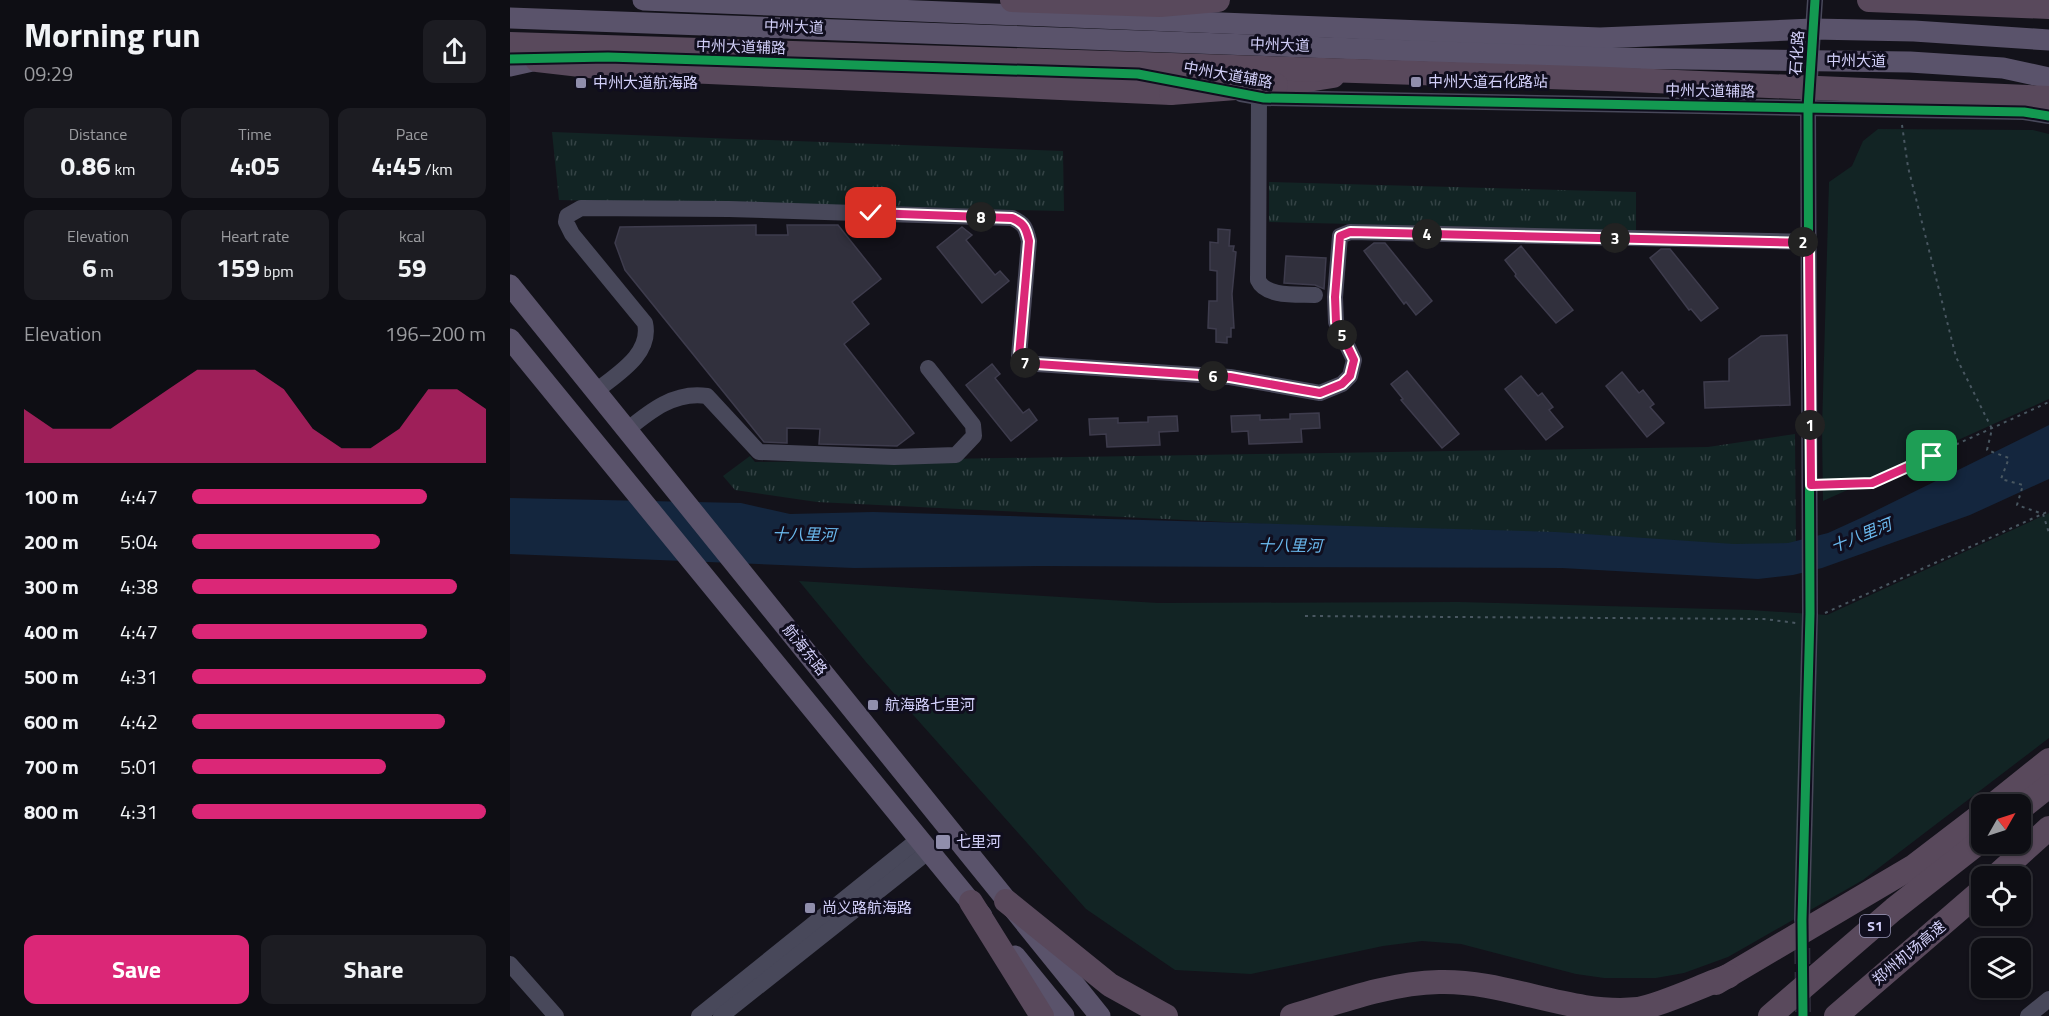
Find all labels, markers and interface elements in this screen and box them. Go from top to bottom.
text: Morning run [24,10,201,60]
street label: 中州大道 [764,14,824,39]
button: share [423,20,486,83]
street label: 石化路 [1783,30,1810,76]
street label: 中州大道 [1250,32,1310,57]
street label: 中州大道辅路 [696,33,786,60]
street label: 中州大道 [1826,48,1886,73]
street label: 中州大道辅路 [1182,55,1274,94]
text: 09:29 [24,58,73,89]
place label: 中州大道石化路站 [1428,70,1548,93]
place label: 中州大道航海路 [593,71,698,94]
marker: 中州大道石化路站 [1409,75,1423,89]
marker: 中州大道航海路 [574,76,588,90]
street label: 中州大道辅路 [1665,78,1755,103]
text: Distance [69,122,127,146]
text: Time [238,122,272,146]
text: Pace [396,122,428,146]
text: 0.86 [61,146,111,185]
text: 4:05 [230,146,280,185]
text: 4:45 [371,146,422,185]
text: km [111,157,135,181]
text: /km [422,157,453,181]
pin [845,187,896,238]
icon: check [854,196,887,229]
pin: 8 [966,202,996,232]
text: 8 [977,205,985,229]
pin: 4 [1412,219,1442,249]
text: 4 [1423,222,1431,246]
pin: 3 [1600,223,1630,253]
text: Elevation [67,224,129,248]
text: Heart rate [221,224,289,248]
text: kcal [399,224,425,248]
text: 3 [1611,226,1619,250]
pin: 2 [1788,227,1818,257]
text: 2 [1799,230,1807,254]
text: 6 [82,248,97,287]
text: 159 [216,248,260,287]
text: 59 [397,248,427,287]
text: m [97,259,114,283]
text: bpm [260,259,294,283]
text: Elevation [24,318,102,349]
text: 196–200 m [385,318,486,349]
pin: 5 [1327,320,1357,350]
text: 5 [1338,323,1346,347]
pin: 7 [1010,348,1040,378]
text: 7 [1021,351,1029,375]
pin: 6 [1198,361,1228,391]
text: 6 [1209,364,1217,388]
pin: 1 [1795,410,1825,440]
text: 1 [1806,413,1814,437]
pin [1906,430,1957,481]
icon: arrive [1915,439,1948,472]
text: 100 m [24,481,79,512]
text: 4:47 [120,481,158,512]
water label: 十八里河 [1827,511,1898,558]
water label: 十八里河 [772,521,839,547]
text: 200 m [24,526,79,557]
text: 5:04 [120,526,158,557]
water label: 十八里河 [1258,532,1325,558]
text: 300 m [24,571,79,602]
text: 4:38 [120,571,158,602]
text: 400 m [24,616,79,647]
text: 4:47 [120,616,158,647]
street label: 航海东路 [778,619,833,680]
text: 500 m [24,661,79,692]
text: 4:31 [120,661,158,692]
place label: 航海路七里河 [885,693,975,716]
marker: 航海路七里河 [866,698,880,712]
text: 600 m [24,706,79,737]
text: 4:42 [120,706,158,737]
text: 700 m [24,751,79,782]
text: 5:01 [120,751,158,782]
north arrow [1971,794,2031,854]
map controls [1971,794,2031,998]
text: 800 m [24,796,79,827]
text: 4:31 [120,796,158,827]
place label: 七里河 [956,830,1001,853]
marker: 七里河 [934,833,952,851]
button: locate [1971,866,2031,926]
place label: 尚义路航海路 [822,896,912,919]
marker: 尚义路航海路 [803,901,817,915]
road number: S1 [1860,915,1890,937]
street label: 郑州机场高速 [1867,915,1951,990]
button: Save [24,935,249,1004]
button: Share [261,935,486,1004]
button: layers [1971,938,2031,998]

